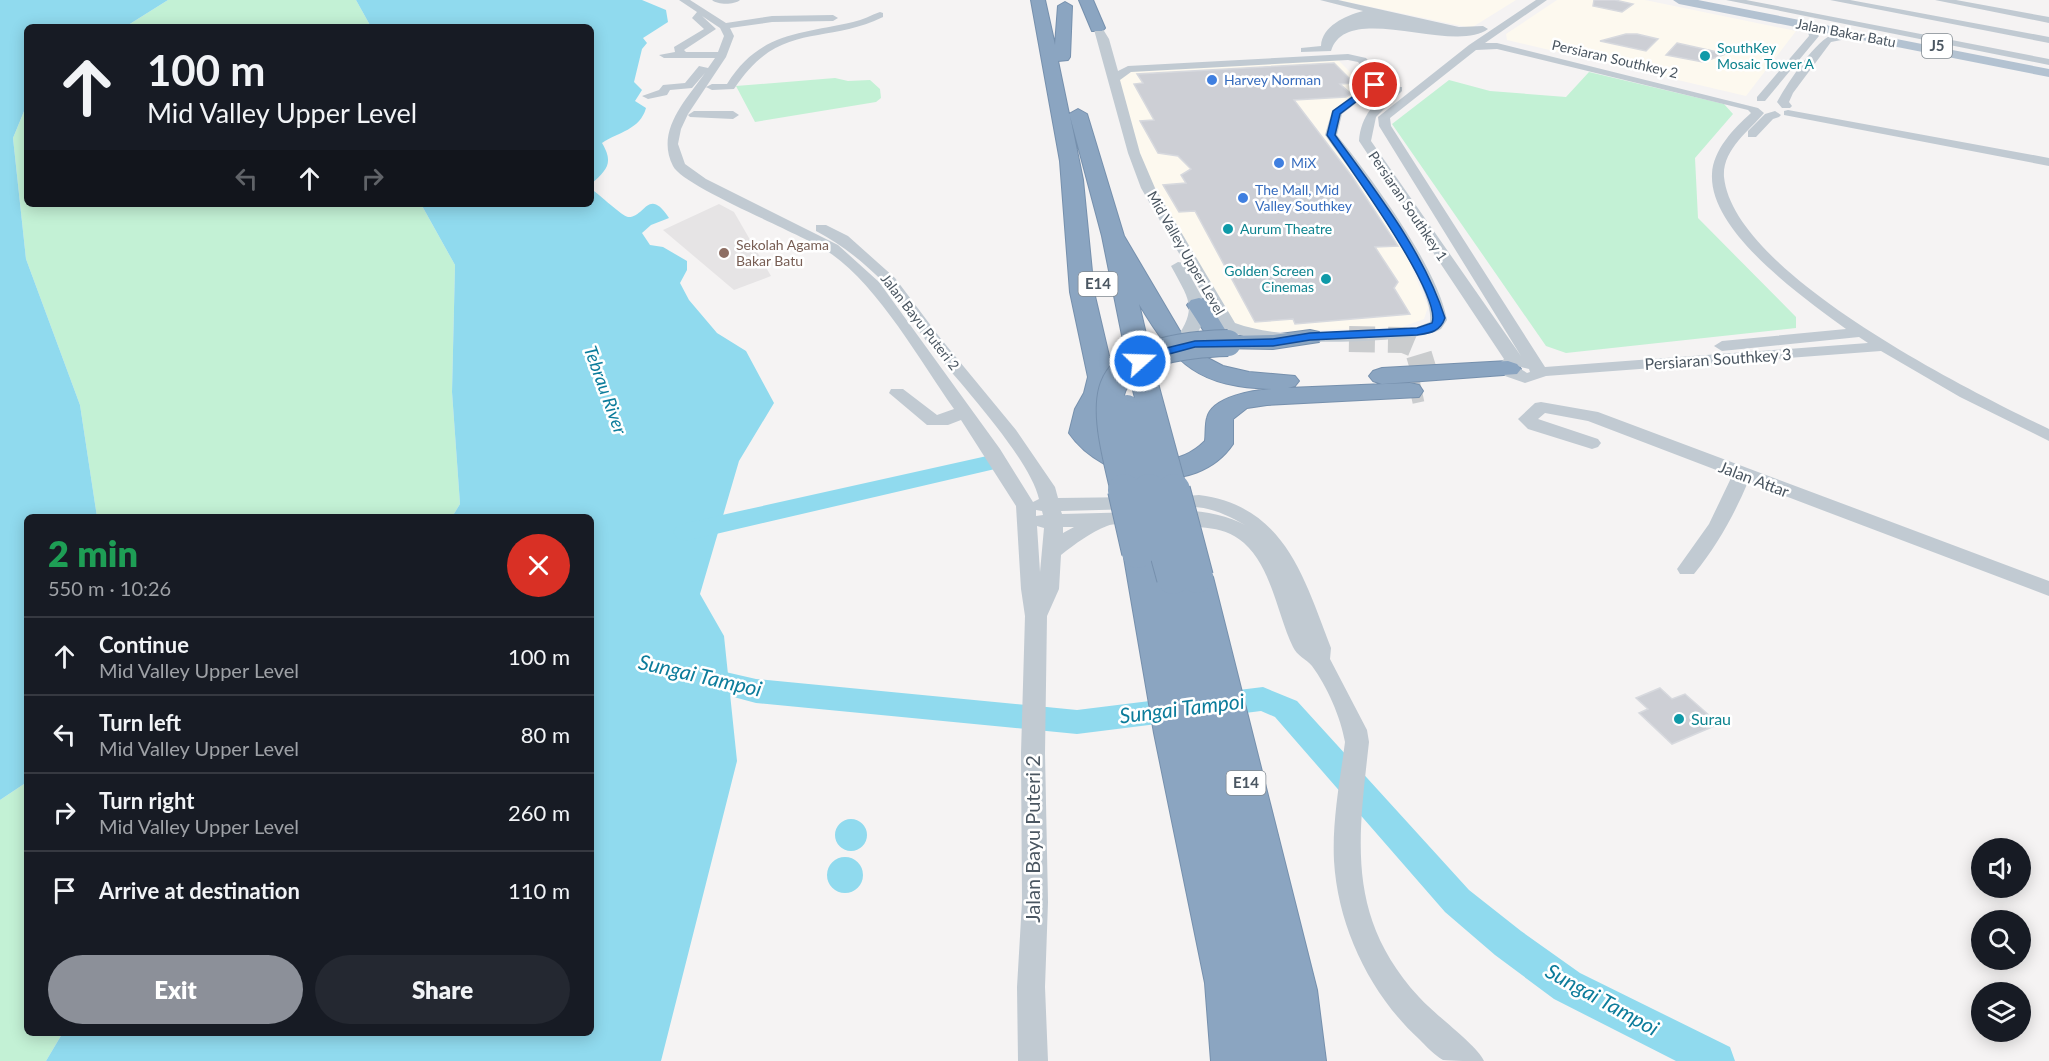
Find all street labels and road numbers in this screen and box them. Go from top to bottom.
street label: Jalan Bakar Batu [1795,15,1897,51]
road number: J5 [1922,34,1952,58]
street label: Persiaran Southkey 2 [1550,36,1680,81]
street label: Persiaran Southkey 1 [1365,148,1451,264]
street label: Mid Valley Upper Level [1144,188,1229,318]
street label: Jalan Bayu Puteri 2 [878,270,963,373]
road number: E14 [1078,272,1118,296]
street label: Persiaran Southkey 3 [1644,344,1792,373]
street label: Jalan Attar [1716,456,1792,501]
street label: Jalan Bayu Puteri 2 [1020,755,1044,923]
road number: E14 [1226,771,1266,795]

